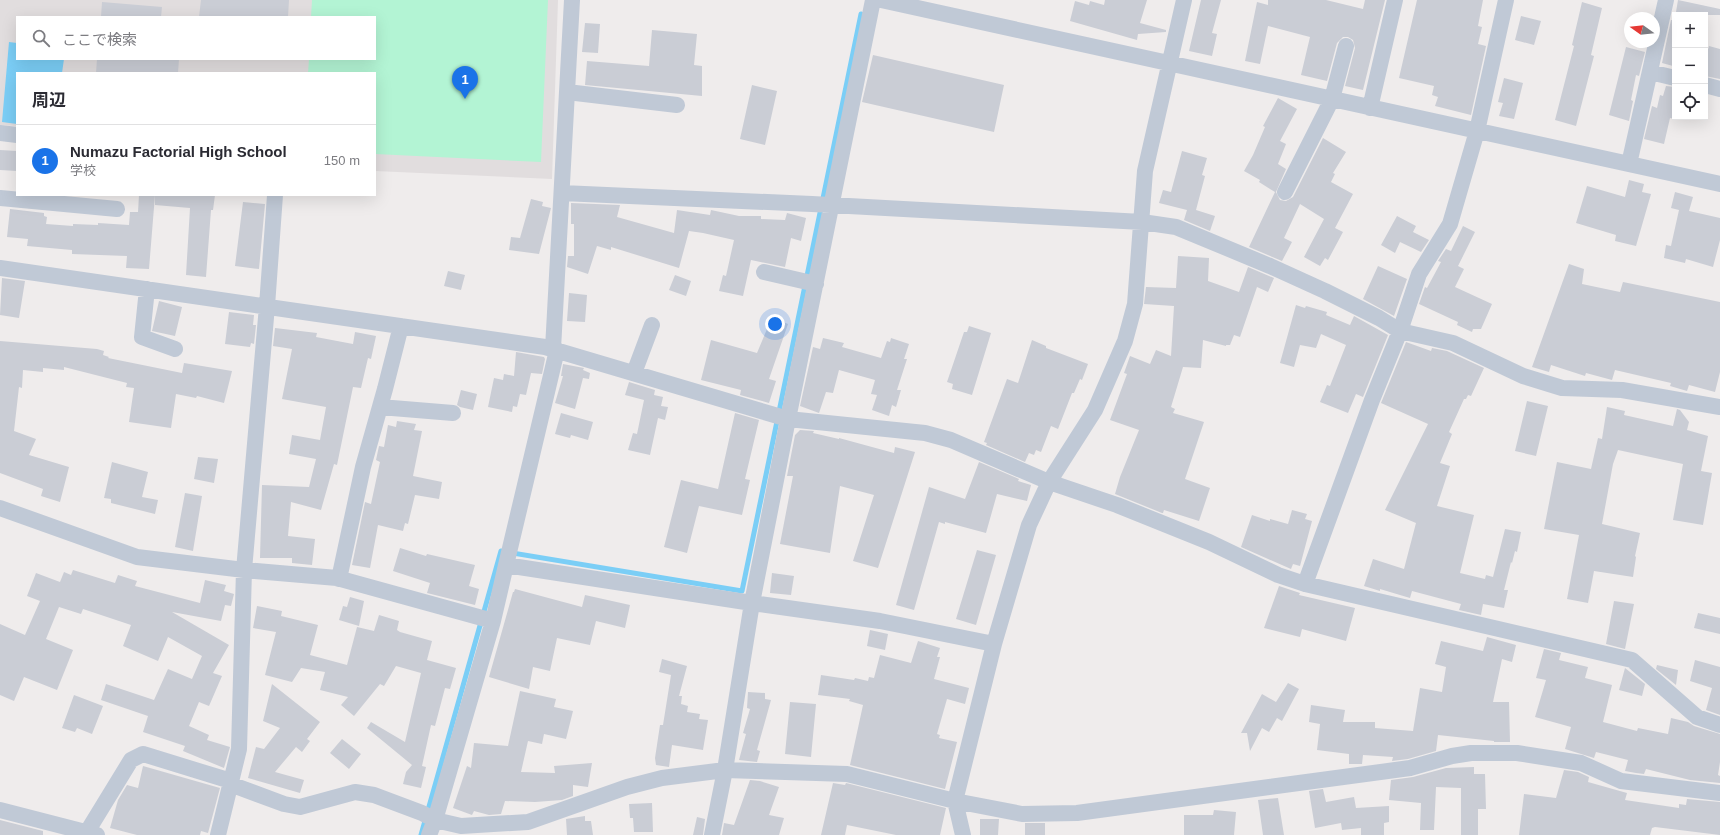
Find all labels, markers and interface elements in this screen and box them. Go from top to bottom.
north arrow [1624,12,1660,48]
map controls [1672,12,1708,120]
button: + [1672,12,1708,48]
search box [16,16,376,60]
icon: search [30,27,52,49]
text: ここで検索 [62,31,137,48]
button: − [1672,48,1708,84]
pin: 1 [452,66,478,99]
button: locate [1672,84,1708,120]
text: 周辺 [32,91,66,110]
text: Numazu Factorial High School [70,143,287,160]
text: 1 [41,153,49,168]
text: 150 m [324,153,360,168]
text: 学校 [70,163,96,178]
your location [765,314,785,334]

